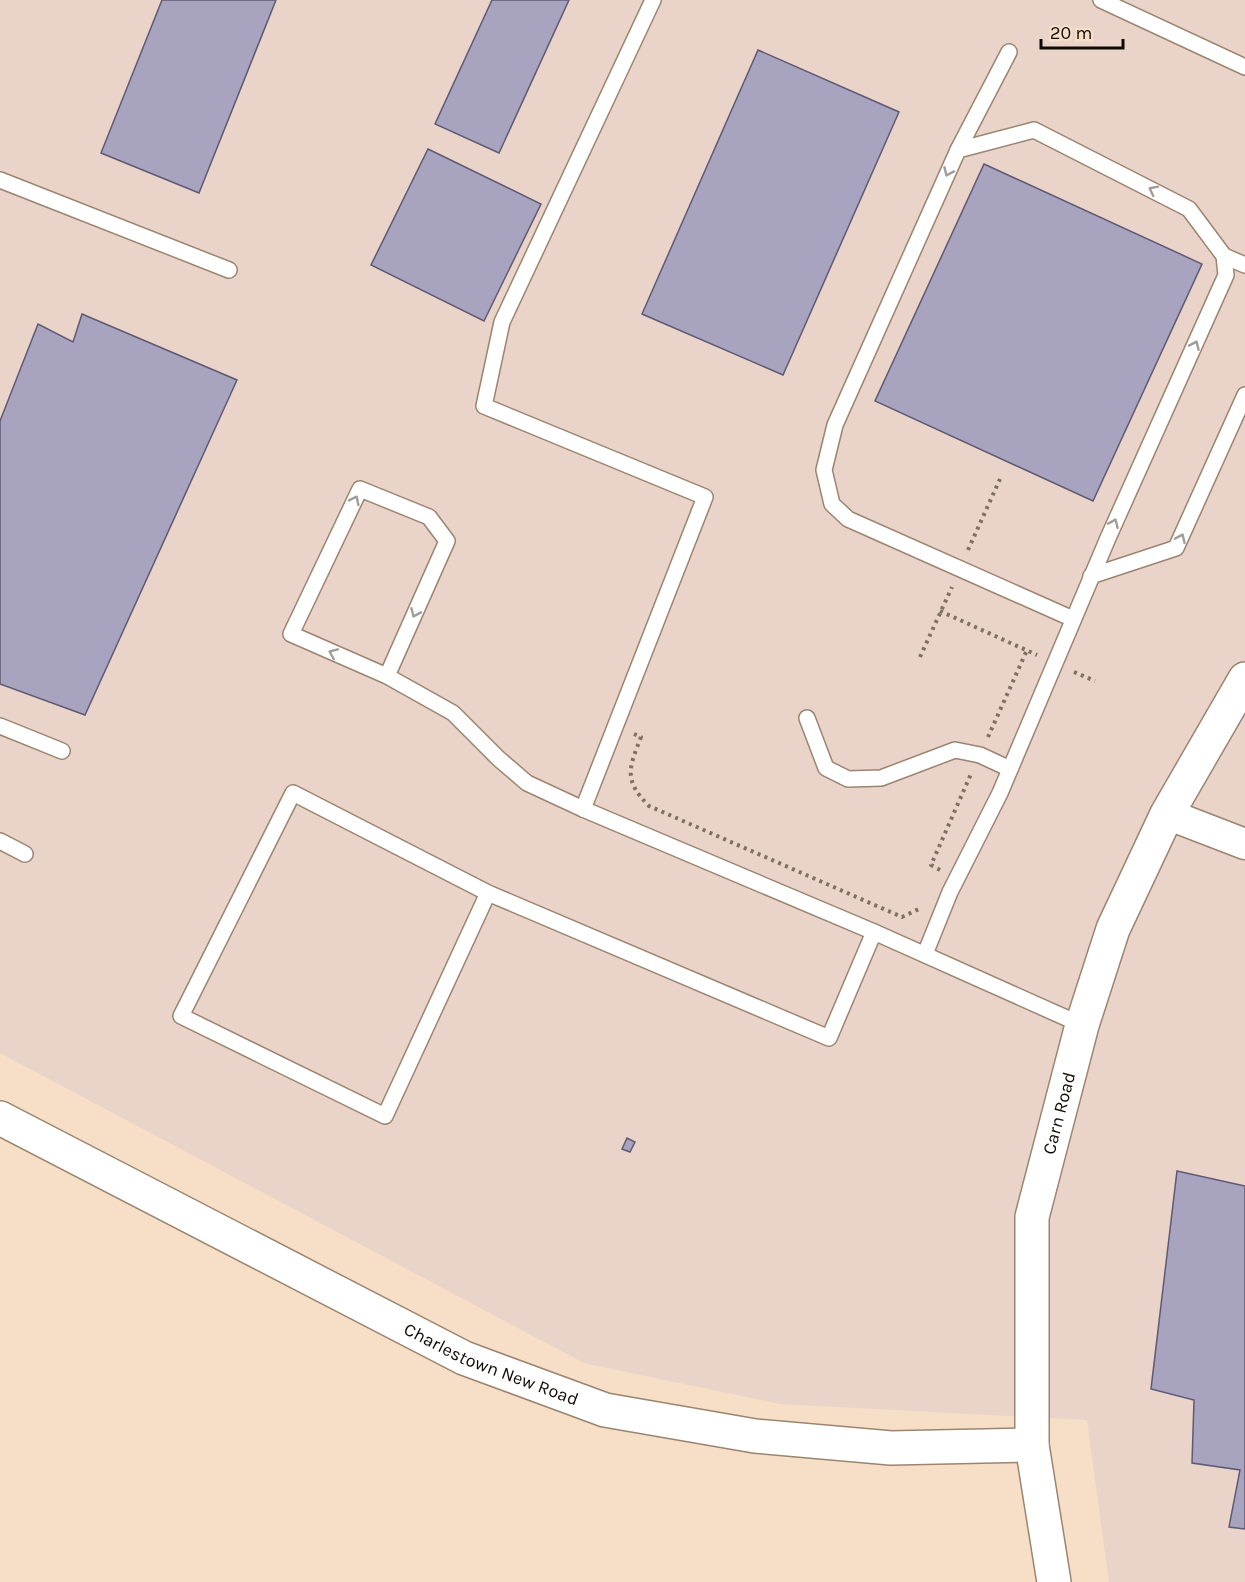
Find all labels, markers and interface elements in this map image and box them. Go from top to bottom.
scale bar [1041,12,1124,50]
text: 20 m [1050,22,1092,44]
one-way arrow [943,166,955,177]
one-way arrow [1148,186,1159,198]
one-way arrow [1187,340,1199,351]
one-way arrow [348,496,360,507]
one-way arrow [1107,518,1119,529]
one-way arrow [1173,533,1185,544]
one-way arrow [410,607,422,618]
one-way arrow [329,648,340,660]
street label: Carn Road [1038,1070,1080,1157]
street label: Charlestown New Road [400,1318,582,1410]

